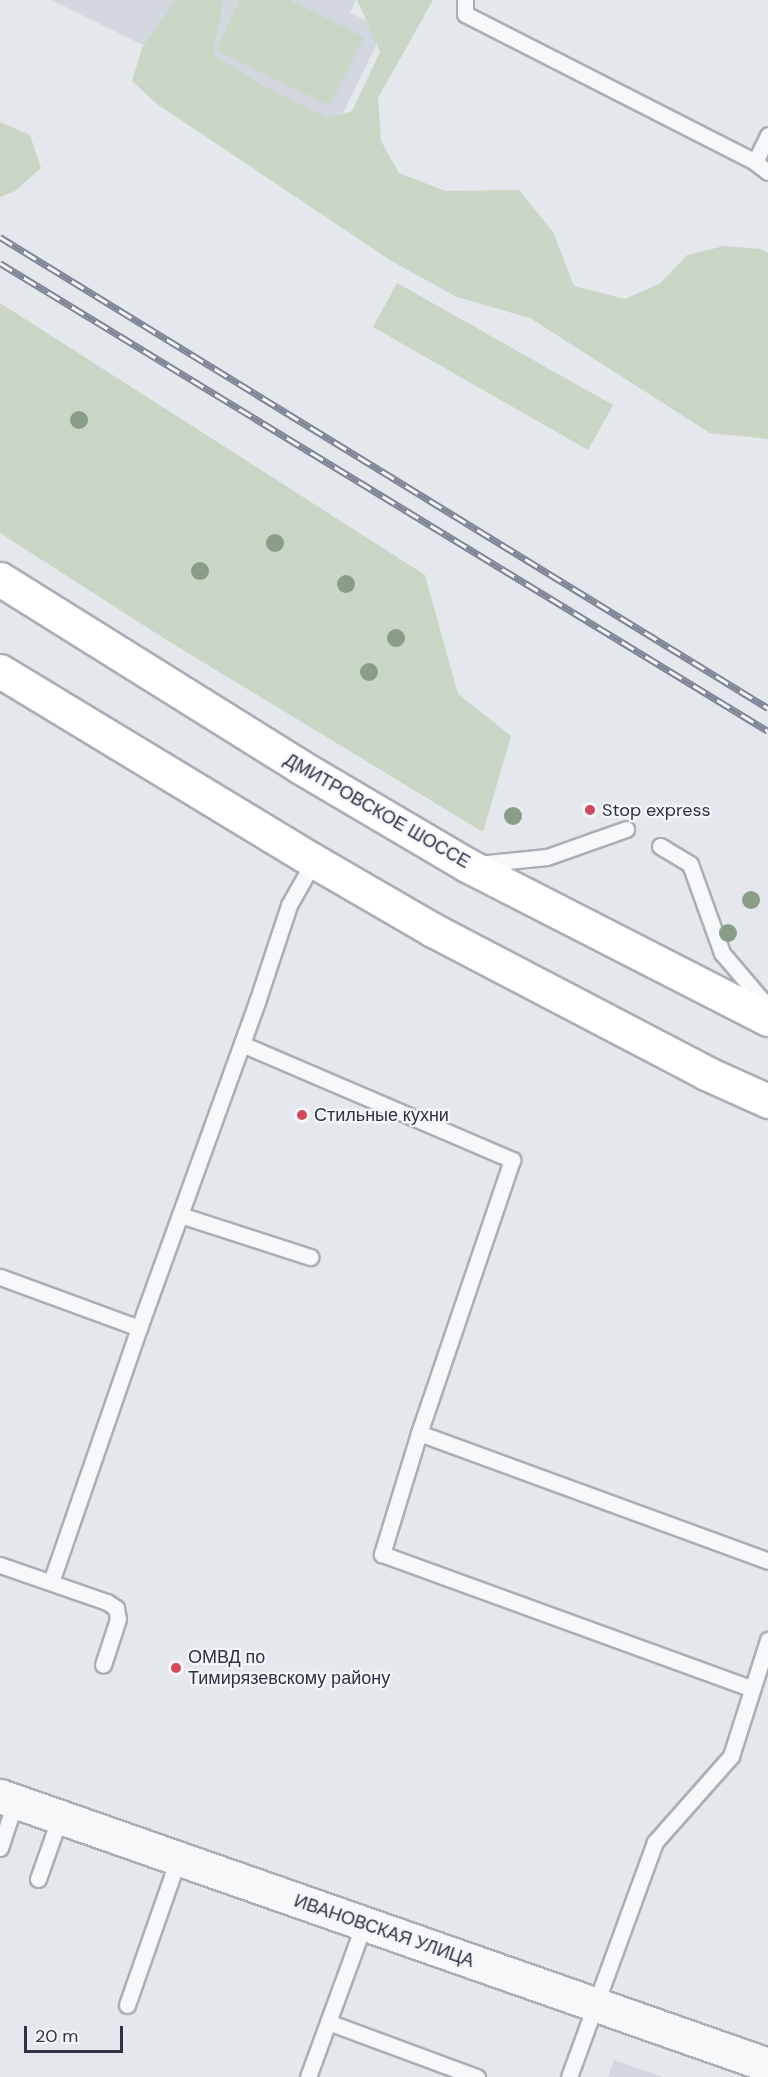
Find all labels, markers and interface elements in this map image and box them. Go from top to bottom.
street label: ДМИТРОВСКОЕ ШОССЕ [280,749,474,873]
place label: Stop express [602,799,711,821]
marker: Stop express [583,803,597,817]
place label: Стильные кухни [314,1104,449,1126]
marker: Стильные кухни [295,1108,309,1122]
place label: ОМВД по Тимирязевскому району [188,1647,390,1690]
marker: ОМВД по Тимирязевскому району [169,1661,183,1675]
street label: ИВАНОВСКАЯ УЛИЦА [291,1890,477,1972]
scale bar [27,2014,126,2052]
text: 20 m [35,2024,78,2048]

